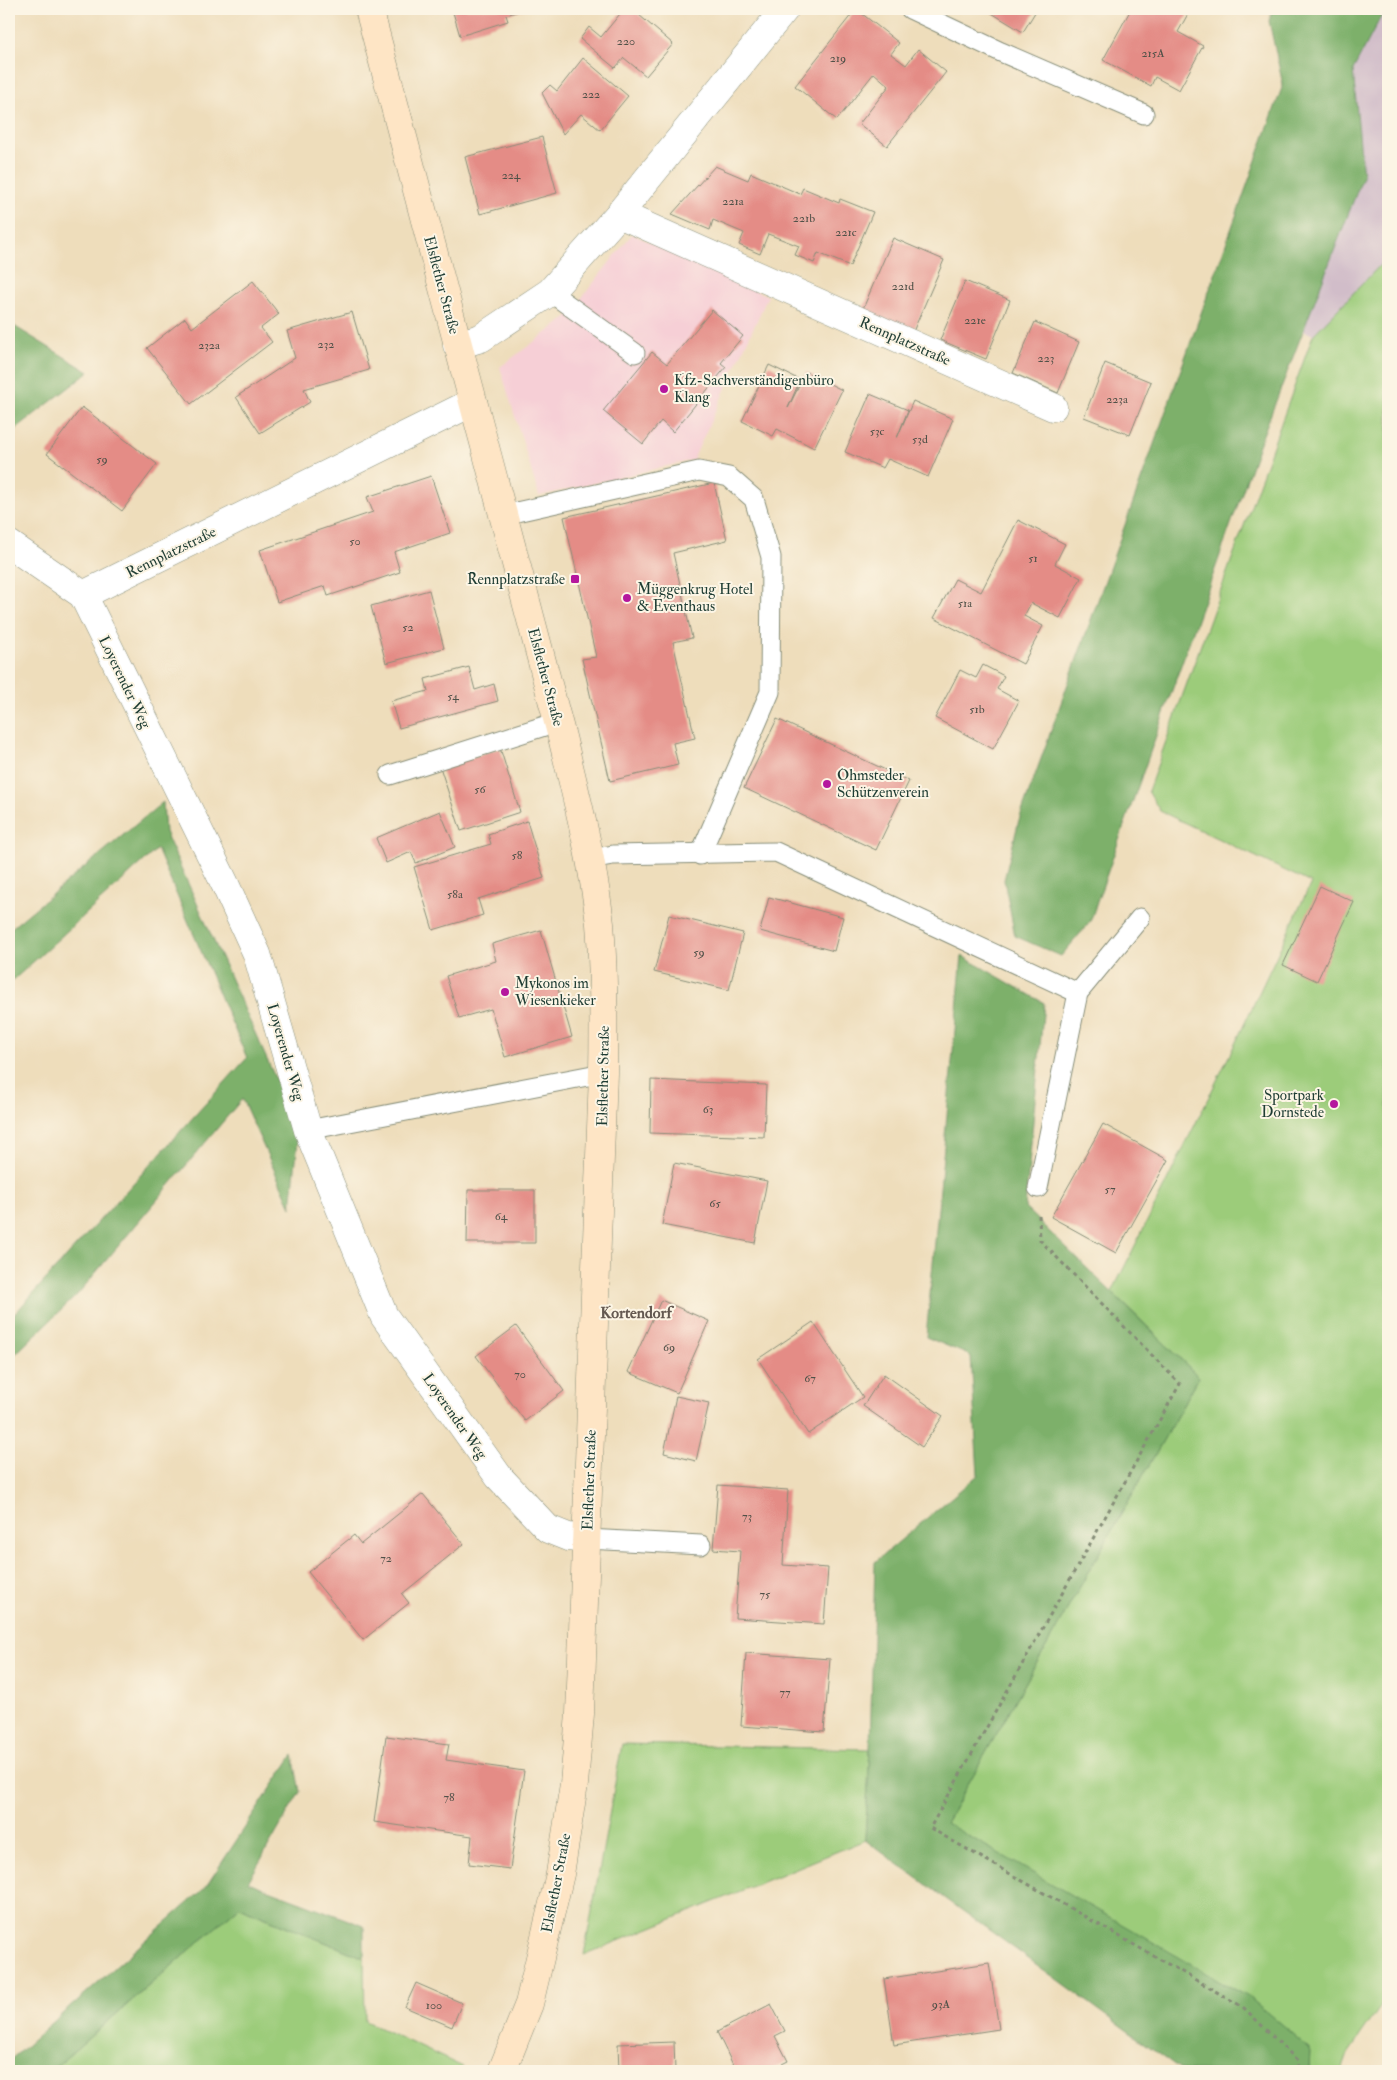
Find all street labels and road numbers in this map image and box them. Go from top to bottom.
street label: Elsflether Straße [419,234,464,336]
street label: Rennplatzstraße [856,313,953,371]
street label: Rennplatzstraße [123,522,220,583]
street label: Elsflether Straße [523,626,568,728]
street label: Loyerender Weg [94,633,155,732]
street label: Loyerender Weg [263,1001,309,1104]
street label: Elsflether Straße [593,1025,614,1127]
street label: Loyerender Weg [418,1370,491,1463]
street label: Elsflether Straße [578,1429,601,1531]
street label: Elsflether Straße [538,1832,575,1934]

